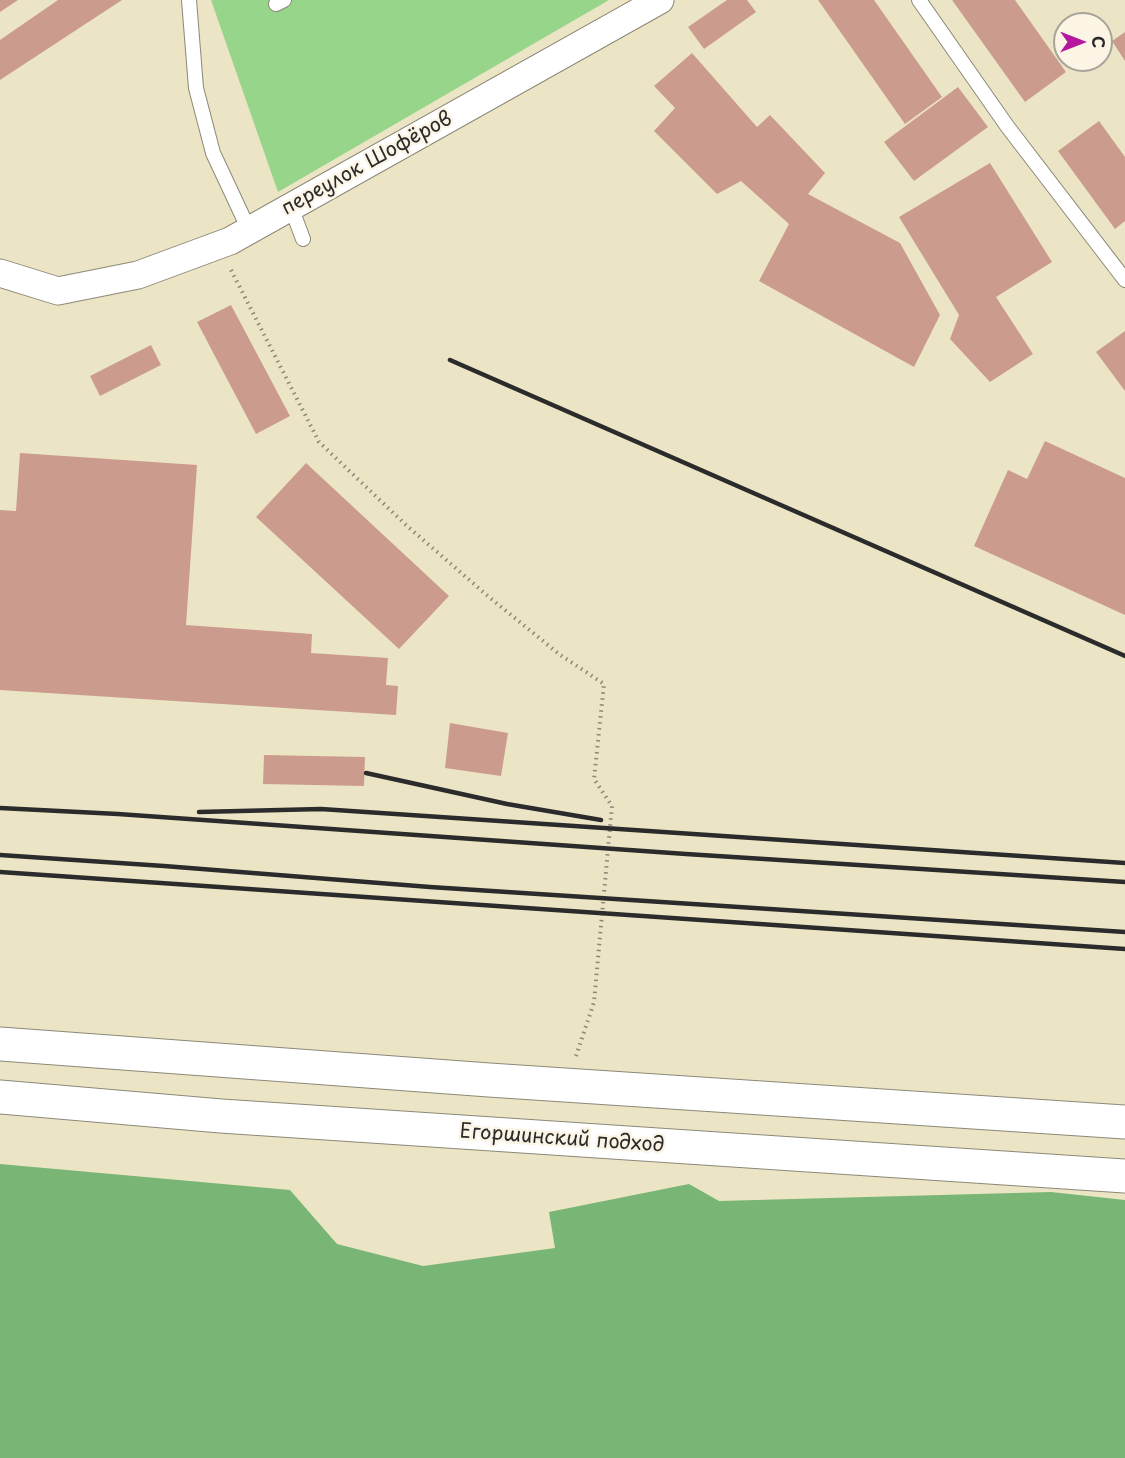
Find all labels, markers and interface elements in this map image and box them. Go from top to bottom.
north arrow [1053,12,1113,72]
text: С [1087,36,1111,48]
street label: переулок Шофёров [278,107,456,221]
street label: Егоршинский подход [459,1120,665,1158]

